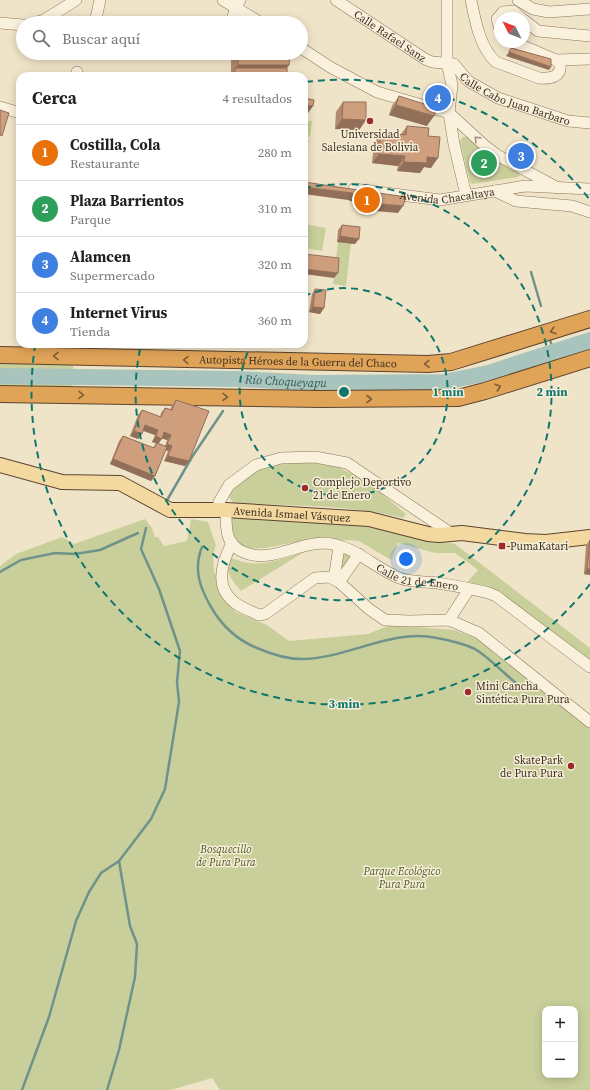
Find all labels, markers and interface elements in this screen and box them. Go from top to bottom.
street label: Calle Rafael Sanz [351,6,429,65]
north arrow [494,12,530,48]
search box [16,16,308,60]
icon: search [30,27,52,49]
text: Buscar aquí [62,28,140,49]
street label: Calle Cabo Juan Barbaro [456,69,572,129]
pin: 4 [425,83,451,113]
text: Cerca [32,86,77,110]
text: 4 resultados [222,90,292,107]
marker: Universidad Salesiana de Bolivia [365,116,375,126]
place label: Universidad Salesiana de Bolivia [322,127,419,155]
text: Costilla, Cola [70,134,160,155]
one-way arrow [474,136,482,144]
pin: 3 [508,141,534,171]
text: 1 [41,144,49,161]
text: 280 m [258,144,292,161]
pin: 2 [471,148,497,178]
text: Restaurante [70,155,140,172]
street label: Avenida Chacaltaya [399,184,496,208]
pin: 1 [354,185,380,215]
text: Plaza Barrientos [70,190,184,211]
text: 2 [41,200,49,217]
text: 310 m [258,200,292,217]
text: Parque [70,211,111,228]
text: Alamcen [70,246,131,267]
text: 3 [41,256,49,273]
text: 320 m [258,256,292,273]
text: Supermercado [70,267,155,284]
text: Internet Virus [70,302,167,323]
text: 4 [41,312,49,329]
text: 360 m [258,312,292,329]
text: Tienda [70,323,110,340]
one-way arrow [549,326,556,335]
one-way arrow [53,352,59,361]
street label: Autopista Héroes de la Guerra del Chaco [199,352,397,371]
one-way arrow [183,355,189,364]
one-way arrow [424,360,430,368]
water label: Río Choqueyapu [244,371,327,391]
text: 1 min [432,384,464,400]
one-way arrow [494,384,501,392]
text: 2 min [536,384,568,400]
centre of rings [337,385,351,399]
one-way arrow [78,391,84,399]
one-way arrow [222,393,228,401]
one-way arrow [366,395,372,403]
place label: Complejo Deportivo 21 de Enero [313,475,411,503]
marker: Complejo Deportivo 21 de Enero [300,483,310,493]
street label: Avenida Ismael Vásquez [233,503,351,525]
place label: PumaKatari [510,539,568,554]
marker: PumaKatari [497,541,507,551]
your location [396,549,416,569]
street label: Calle 21 de Enero [373,560,460,594]
place label: Mini Cancha Sintética Pura Pura [476,679,570,707]
marker: Mini Cancha Sintética Pura Pura [463,687,473,697]
text: 3 min [328,696,360,712]
place label: SkatePark de Pura Pura [500,753,564,781]
marker: SkatePark de Pura Pura [566,761,576,771]
park label: Bosquecillo de Pura Pura [196,842,256,870]
park label: Parque Ecológico Pura Pura [362,864,441,892]
map controls [542,1006,578,1078]
button: + [542,1006,578,1042]
button: − [542,1042,578,1078]

